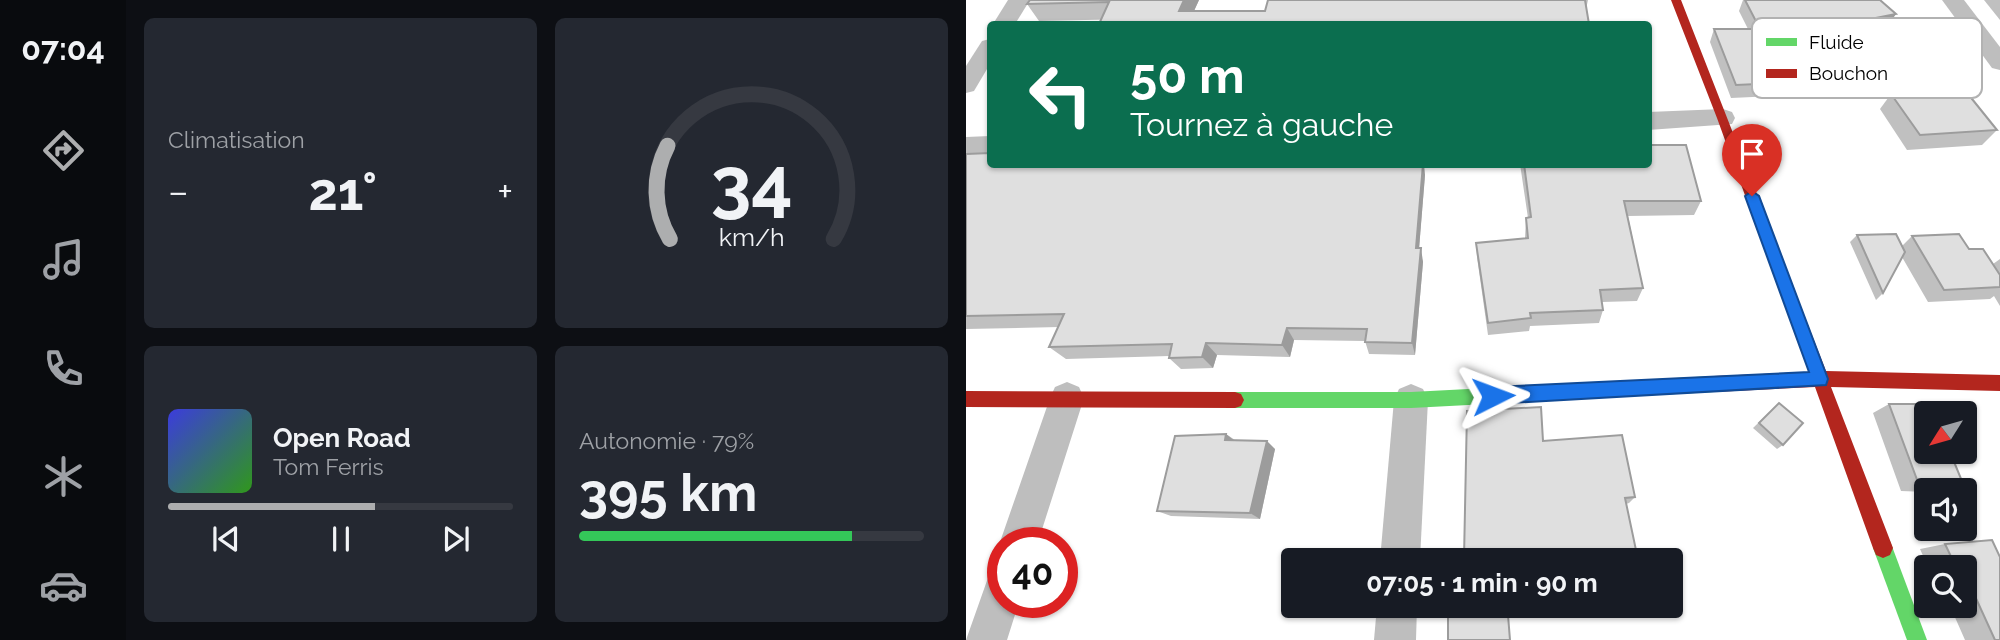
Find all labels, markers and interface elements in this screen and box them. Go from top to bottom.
legend [1752,18,1982,98]
text: 07:04 [21,30,105,67]
text: Fluide [1809,31,1864,53]
text: 50 m [1130,47,1245,104]
icon: left [1015,49,1106,140]
text: Bouchon [1809,62,1888,84]
text: Tournez à gauche [1130,106,1393,143]
pin [1722,124,1782,196]
icon: directions [39,126,88,175]
text: Climatisation [168,126,305,153]
icon: arrive [1733,135,1771,173]
text: 34 [710,141,793,226]
text: 21° [309,161,377,222]
text: − [168,169,188,214]
text: + [497,169,513,214]
text: km/h [719,222,784,252]
icon: music [39,235,88,284]
icon: phone [39,344,88,393]
position arrow [1456,359,1530,433]
north arrow [1914,401,1978,464]
map controls [1914,401,1977,618]
text: Open Road [273,423,411,453]
text: Autonomie · 79% [579,427,754,454]
icon: climate [39,452,88,501]
text: Tom Ferris [273,453,384,480]
text: 395 km [579,462,757,523]
button: sound [1914,478,1977,541]
icon: previous [207,520,245,558]
icon: pause [322,520,360,558]
icon: next [437,520,475,558]
speed limit sign: 40 [987,527,1078,618]
button: search [1914,555,1977,618]
icon: car [39,561,88,610]
text: 07:05 · 1 min · 90 m [1366,568,1598,598]

